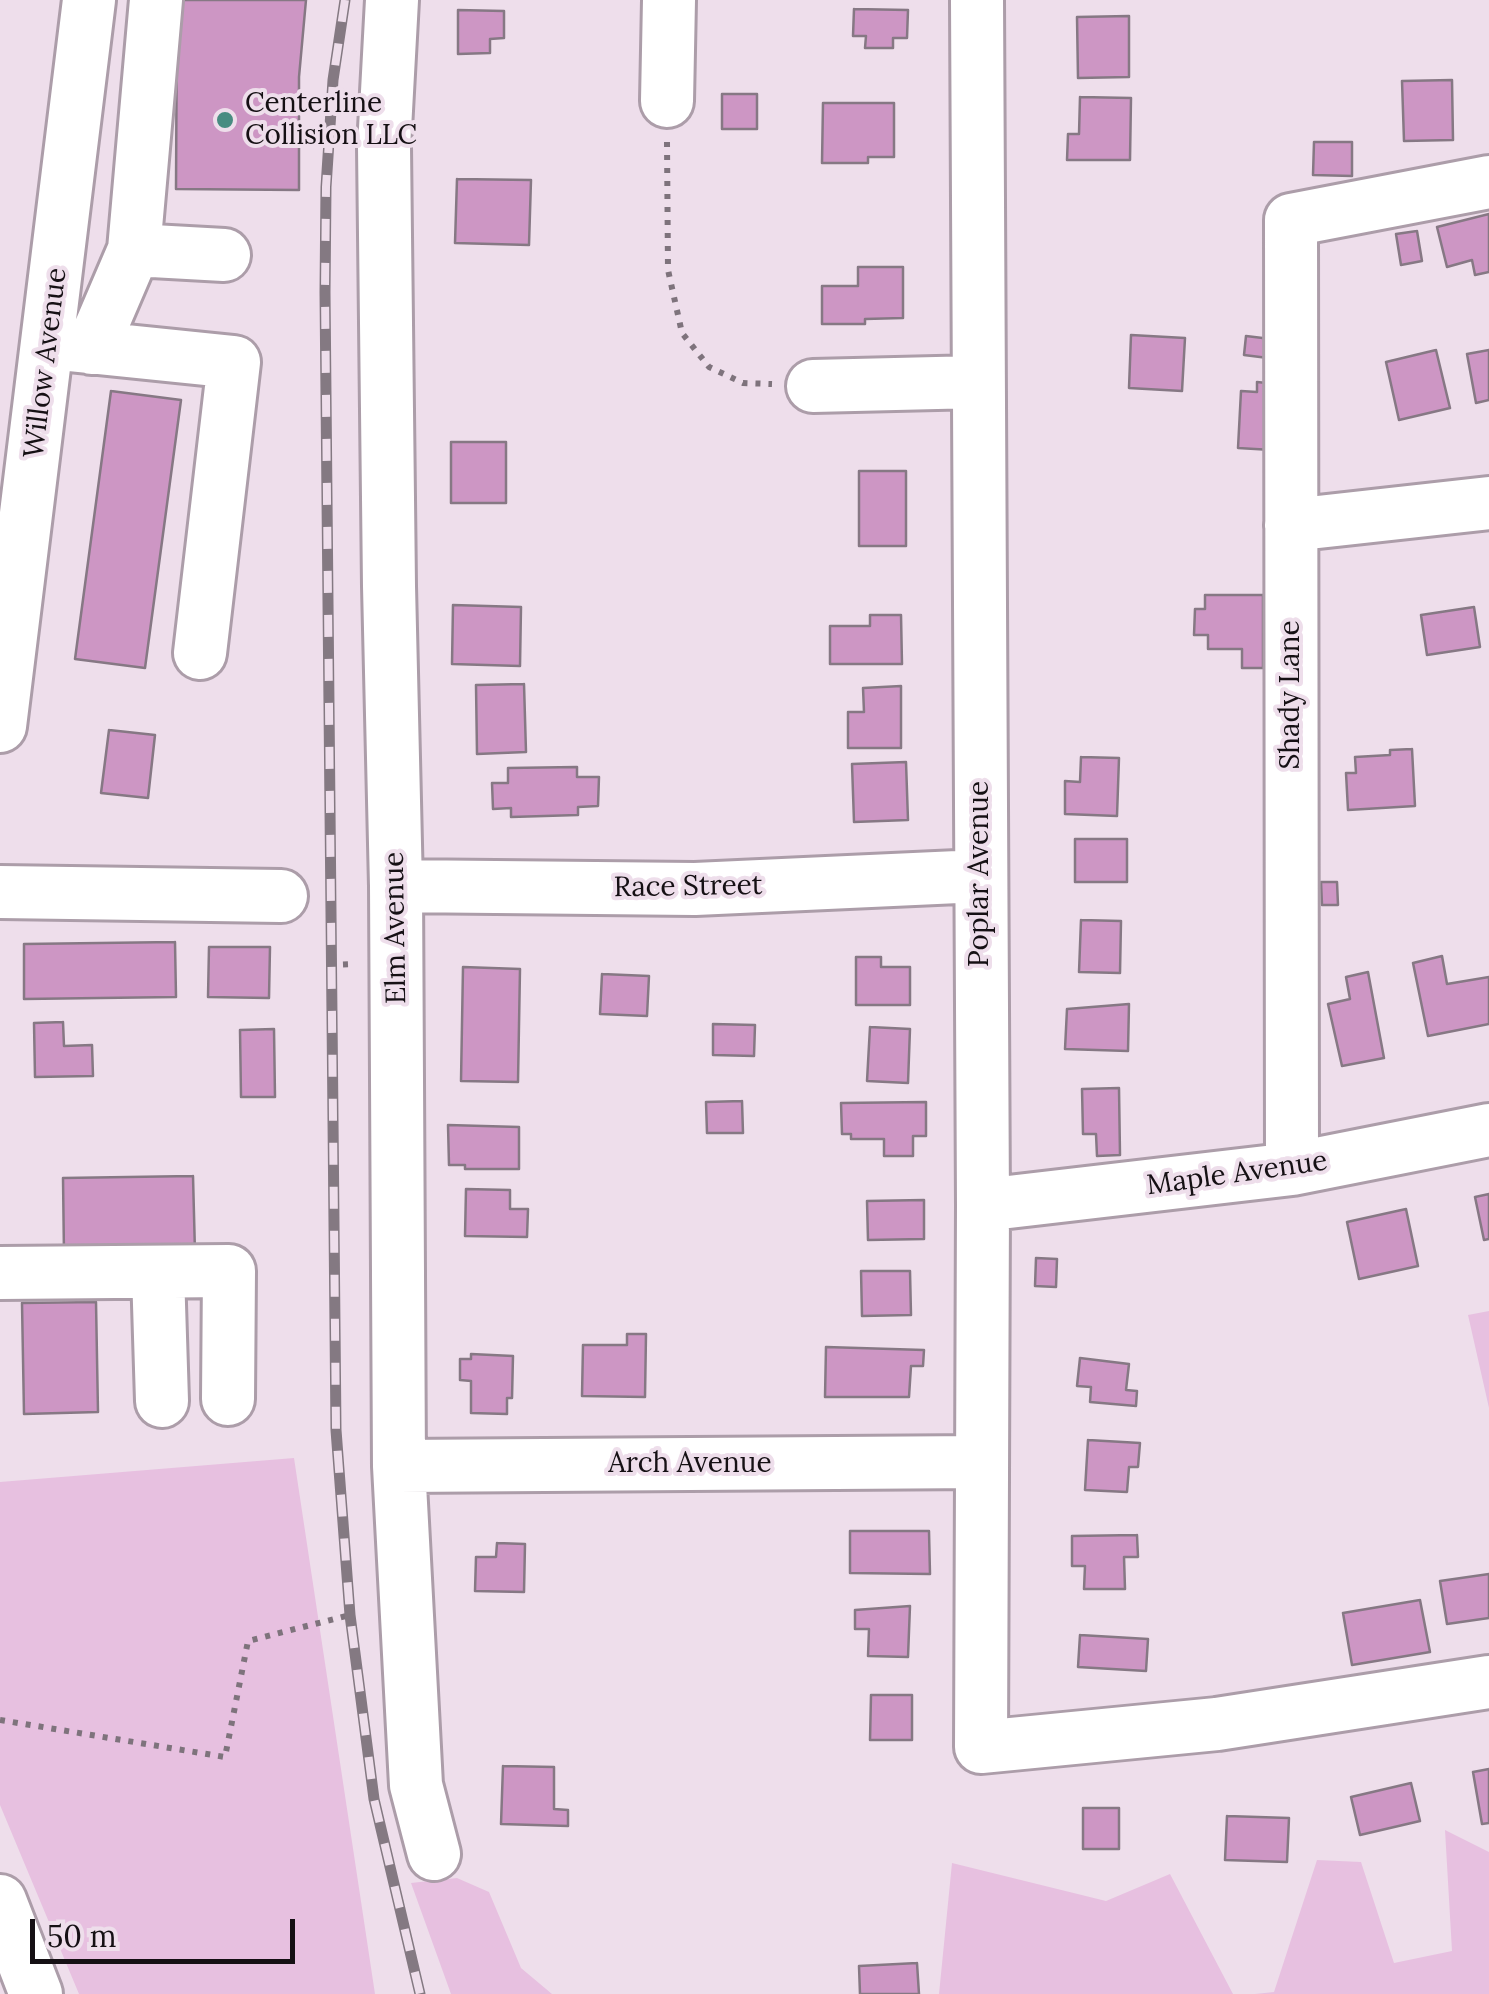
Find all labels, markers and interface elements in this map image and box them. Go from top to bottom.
place label: Centerline Collision LLC [245,87,417,153]
marker: Centerline Collision LLC [214,109,236,131]
street label: Willow Avenue [18,266,74,460]
street label: Shady Lane [1274,620,1308,770]
street label: Poplar Avenue [963,781,997,967]
street label: Elm Avenue [378,851,414,1005]
street label: Race Street [613,869,763,905]
street label: Maple Avenue [1145,1145,1329,1203]
street label: Arch Avenue [608,1447,772,1481]
scale bar [35,1899,300,1961]
text: 50 m [47,1917,117,1955]

